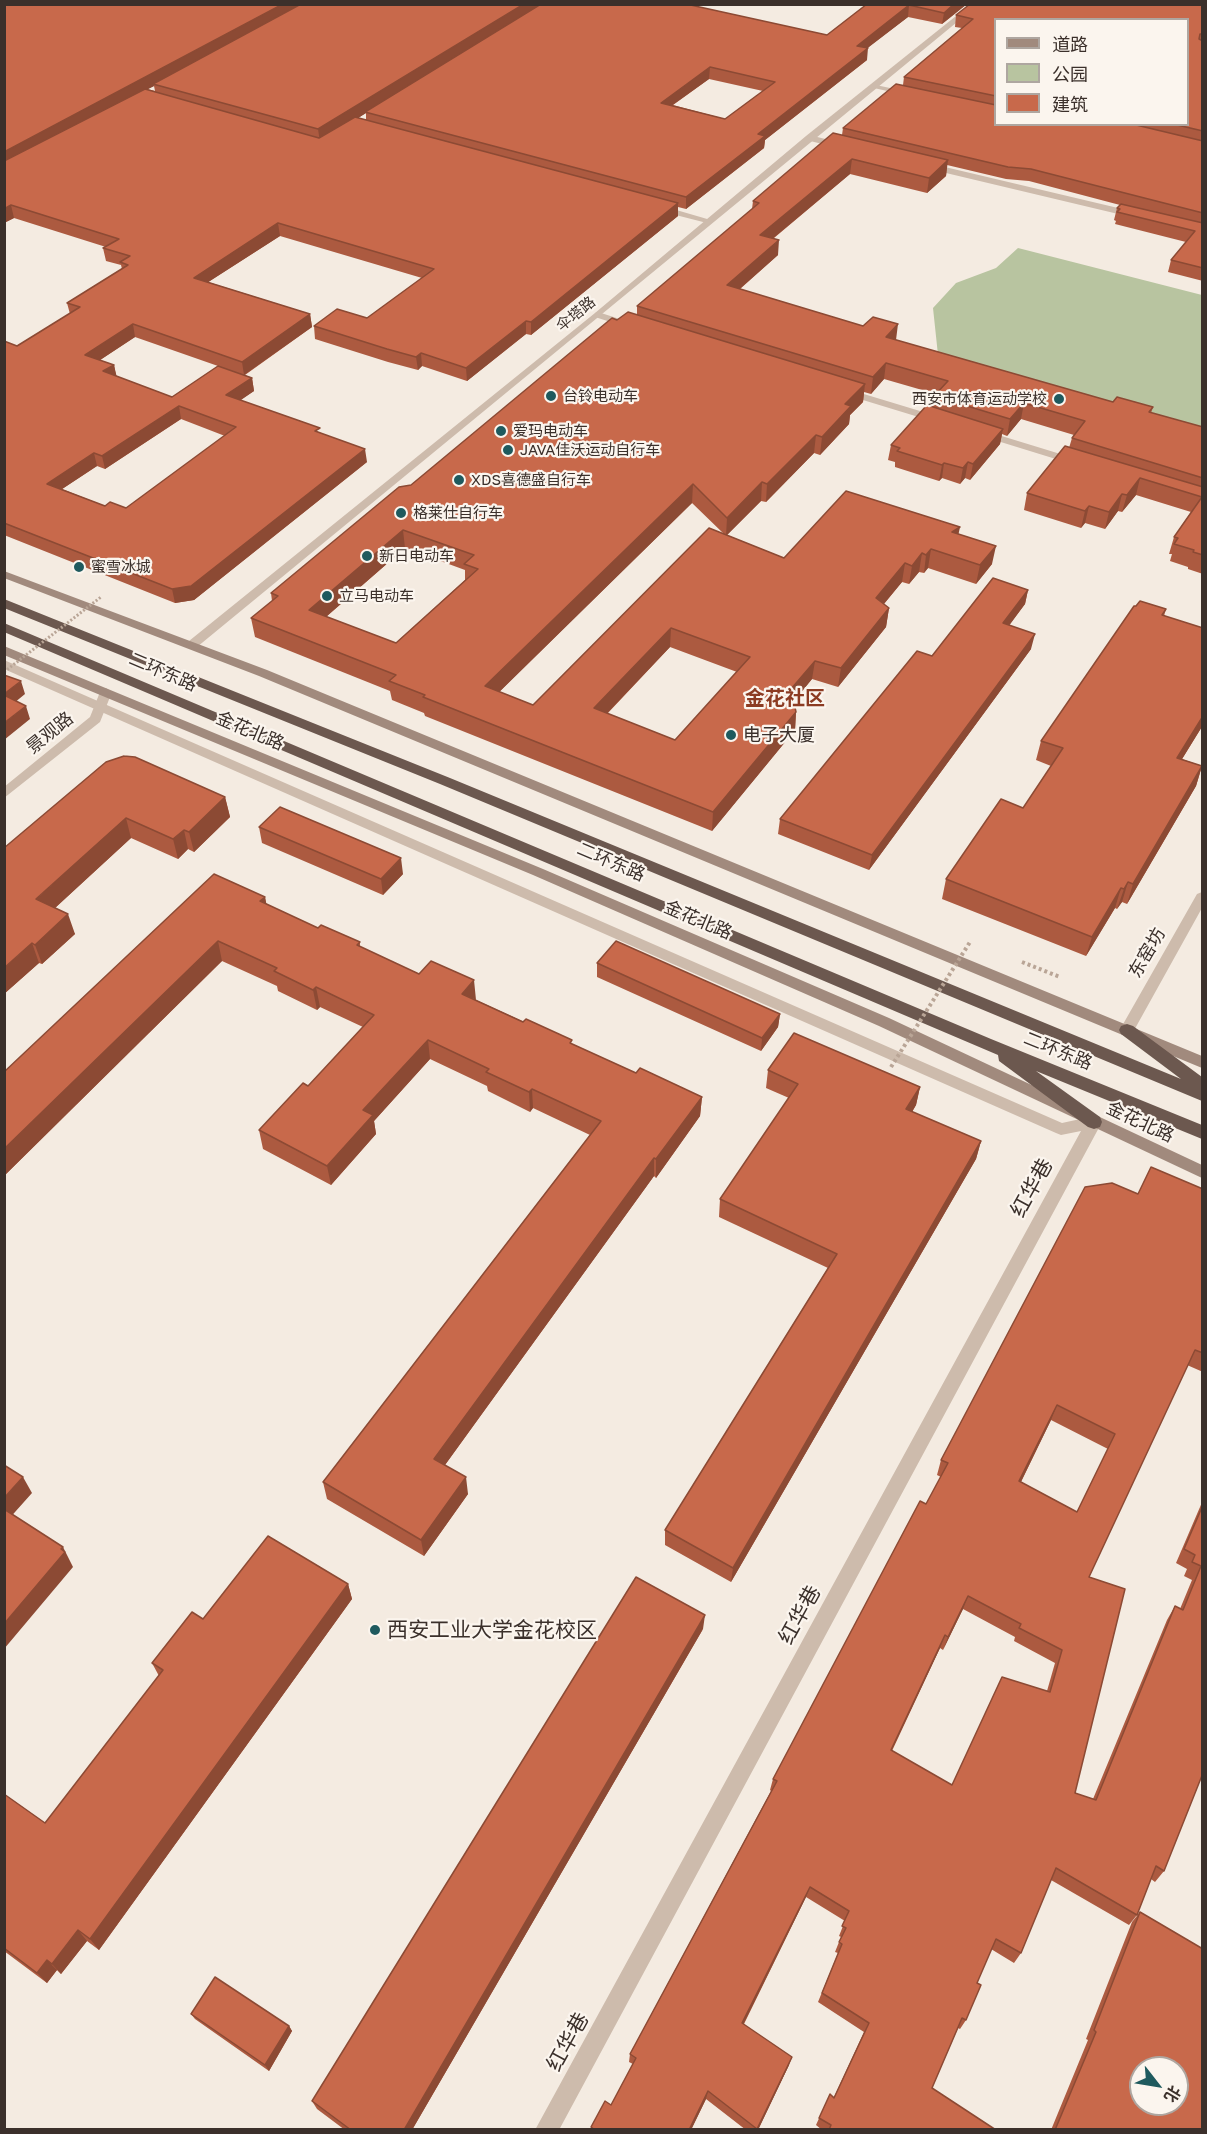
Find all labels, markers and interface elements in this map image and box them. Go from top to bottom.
legend [994,18,1189,126]
text: 道路 [1052,33,1088,55]
text: 公园 [1052,63,1088,85]
text: 建筑 [1052,93,1088,115]
street label: 伞塔路 [553,293,599,335]
place label: 台铃电动车 [563,387,638,405]
marker: 台铃电动车 [544,389,558,403]
place label: 西安市体育运动学校 [912,390,1047,408]
marker: 西安市体育运动学校 [1052,392,1066,406]
place label: 爱玛电动车 [513,422,588,440]
marker: 爱玛电动车 [494,424,508,438]
place label: JAVA佳沃运动自行车 [520,441,660,459]
marker: JAVA佳沃运动自行车 [501,443,515,457]
place label: XDS喜德盛自行车 [471,471,591,489]
marker: XDS喜德盛自行车 [452,473,466,487]
place label: 格莱仕自行车 [413,504,503,522]
marker: 格莱仕自行车 [394,506,408,520]
place label: 新日电动车 [379,547,454,565]
marker: 新日电动车 [360,549,374,563]
place label: 蜜雪冰城 [91,558,151,576]
marker: 蜜雪冰城 [72,560,86,574]
place label: 立马电动车 [339,587,414,605]
marker: 立马电动车 [320,589,334,603]
street label: 二环东路 [126,648,200,696]
district label: 金花社区 [745,687,825,711]
street label: 金花北路 [213,707,287,755]
street label: 景观路 [22,708,78,758]
place label: 电子大厦 [743,724,815,746]
marker: 电子大厦 [724,728,738,742]
street label: 二环东路 [574,838,648,886]
street label: 金花北路 [661,896,735,944]
street label: 东窑坊 [1124,924,1170,982]
street label: 二环东路 [1021,1028,1095,1074]
street label: 金花北路 [1103,1097,1177,1147]
street label: 红华巷 [1006,1154,1058,1222]
street label: 红华巷 [774,1581,826,1649]
place label: 西安工业大学金花校区 [387,1617,597,1643]
marker: 西安工业大学金花校区 [368,1623,382,1637]
street label: 红华巷 [542,2008,594,2076]
north arrow [1129,2056,1189,2116]
text: 北 [1160,2082,1185,2106]

